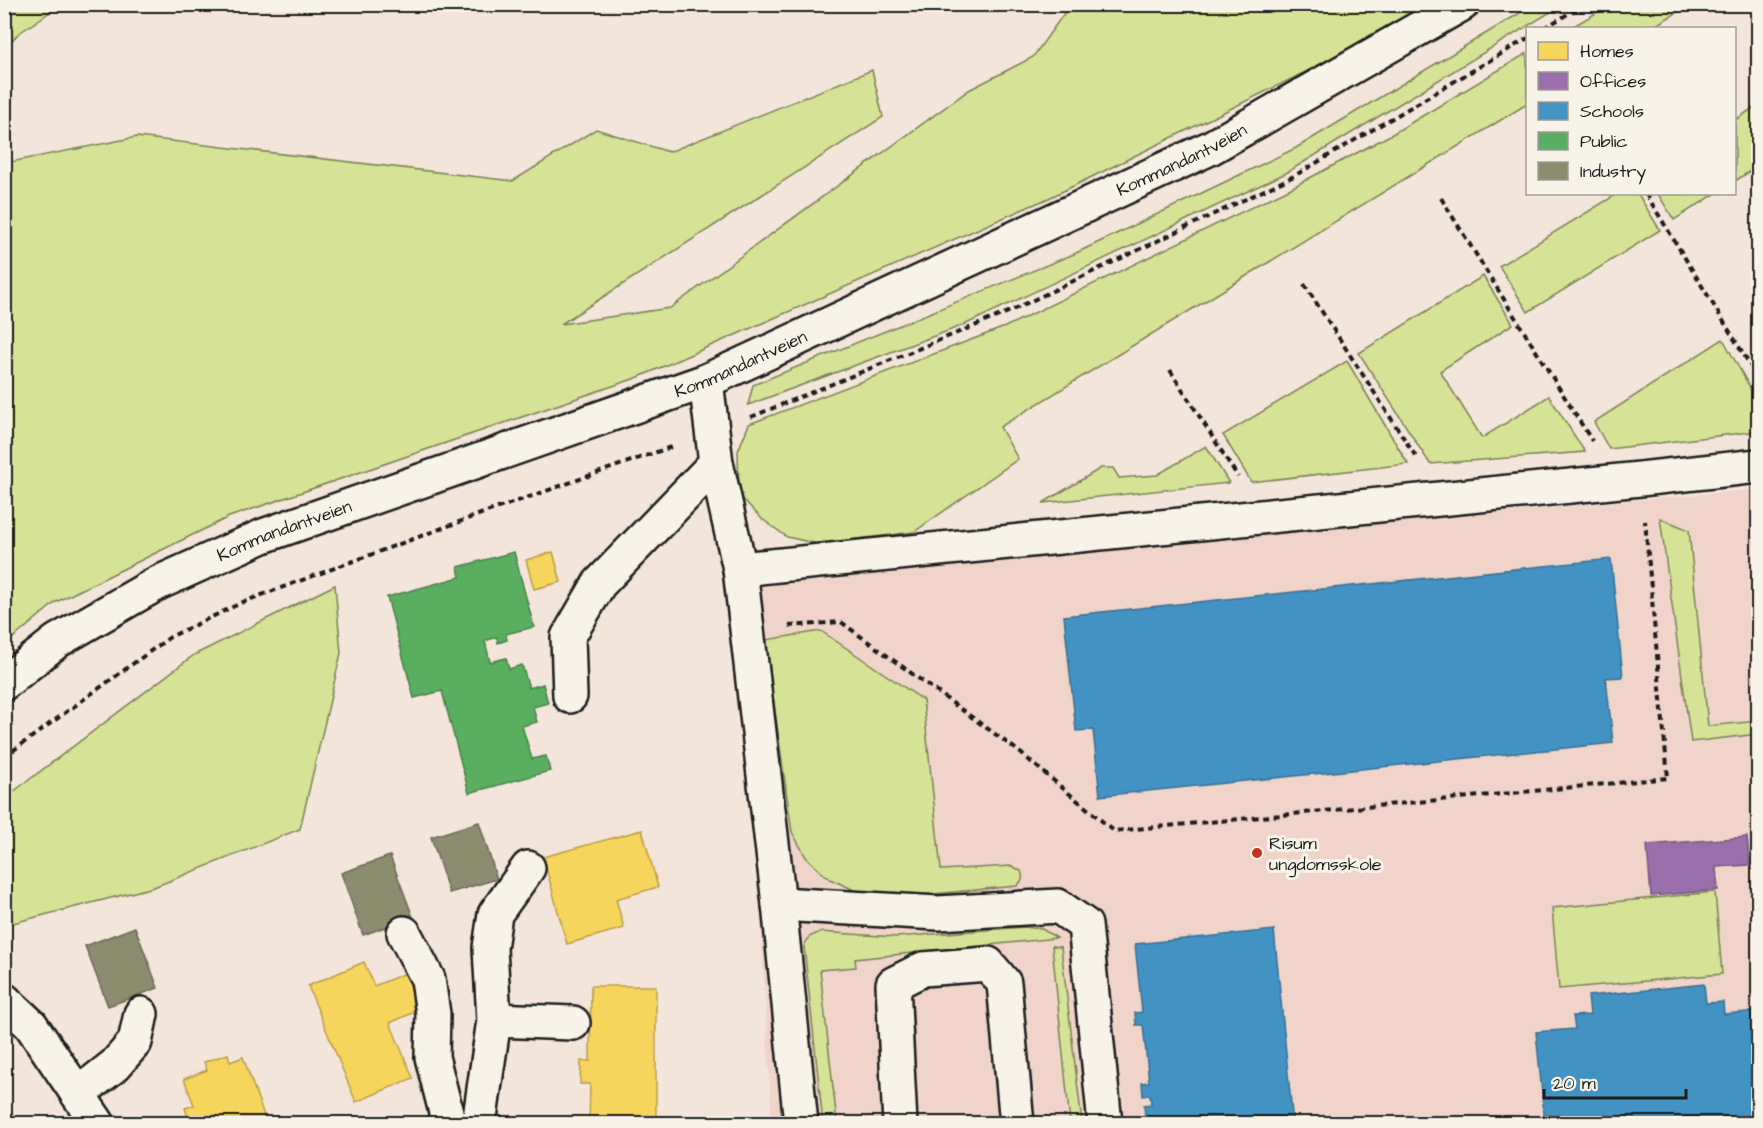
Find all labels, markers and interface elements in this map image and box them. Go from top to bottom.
legend [1526,27,1736,195]
text: Homes [1580,39,1634,64]
text: Offices [1580,69,1646,94]
text: Schools [1580,99,1644,124]
street label: Kommandantveien [1112,117,1251,202]
text: Public [1580,129,1628,154]
text: Industry [1580,159,1646,185]
street label: Kommandantveien [671,324,811,404]
street label: Kommandantveien [213,493,355,568]
place label: Risum ungdomsskole [1269,831,1382,878]
marker: Risum ungdomsskole [1250,846,1264,860]
scale bar [1544,1062,1686,1100]
text: 20 m [1553,1071,1596,1096]

